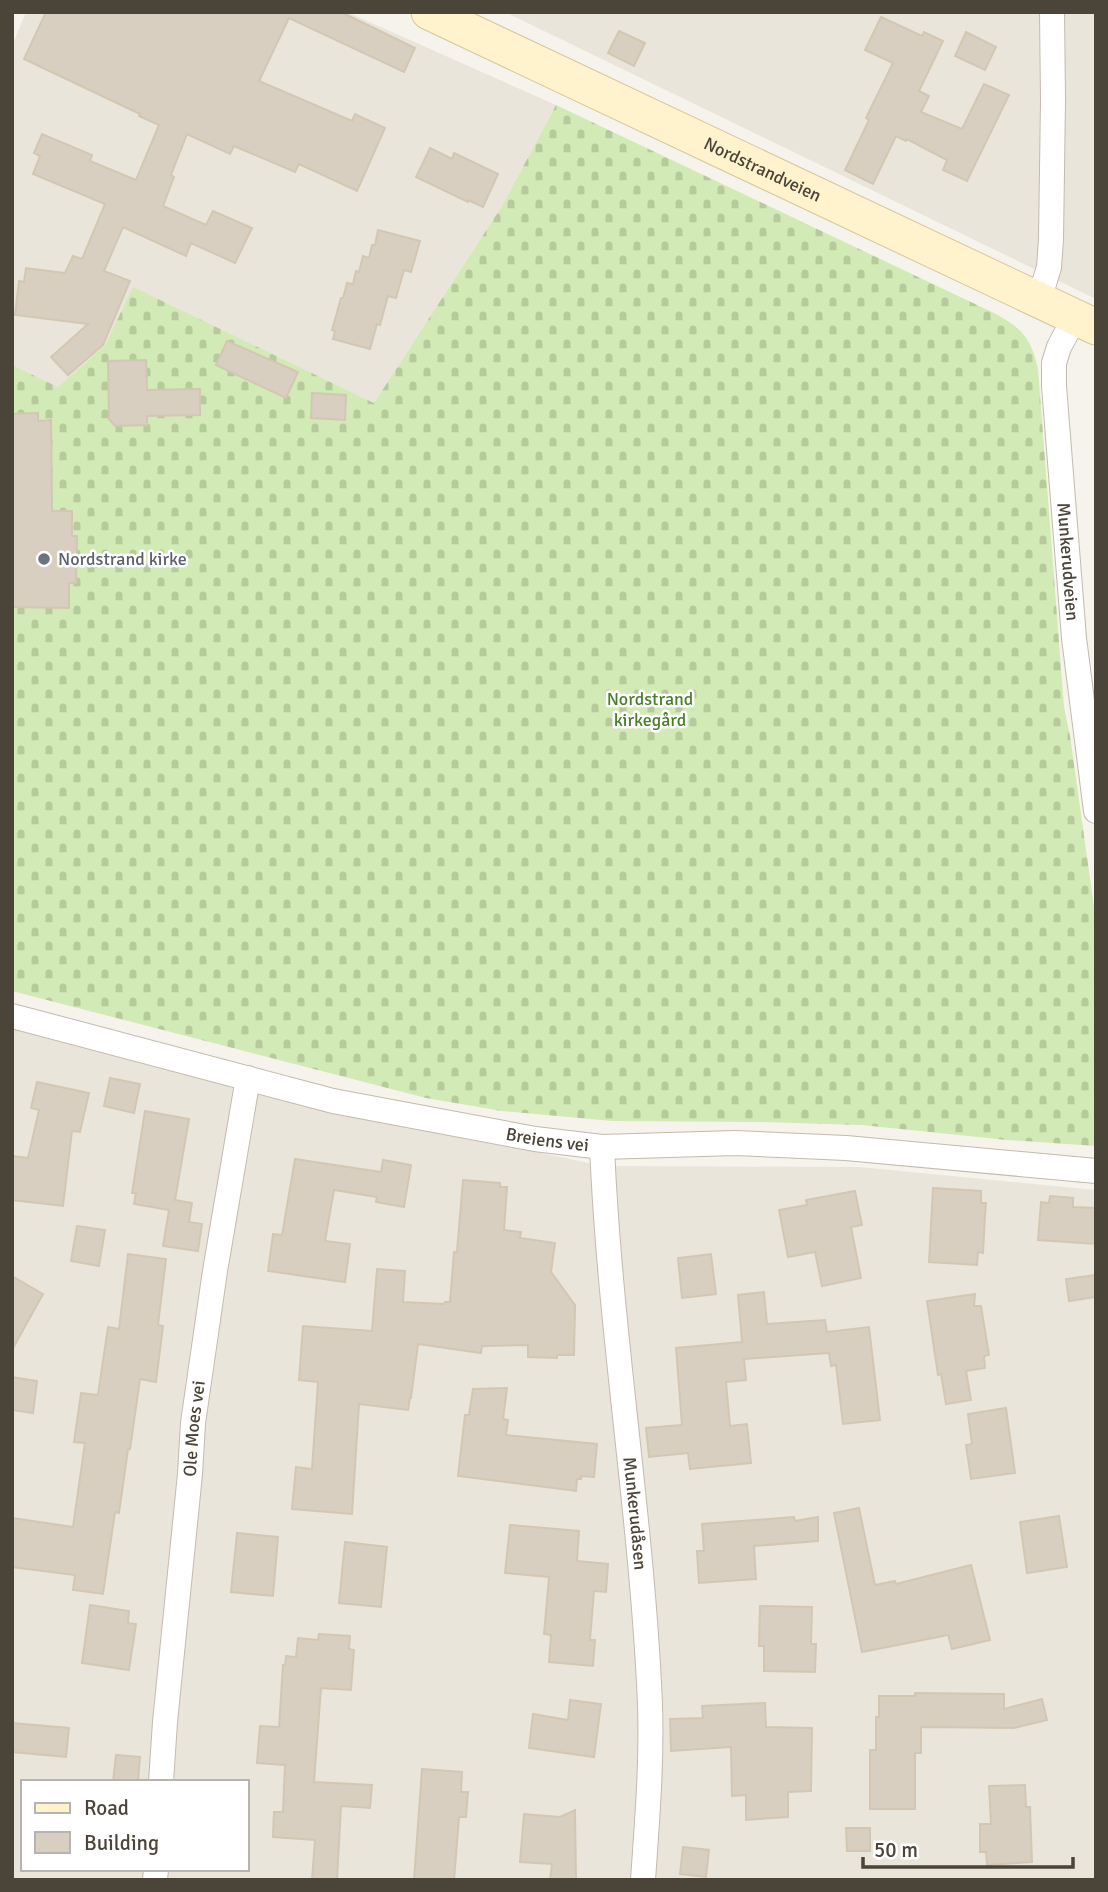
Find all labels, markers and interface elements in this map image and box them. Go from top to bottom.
street label: Nordstrandveien [700,132,825,207]
street label: Munkerudveien [1052,502,1084,622]
place label: Nordstrand kirke [58,548,187,570]
marker: Nordstrand kirke [36,551,52,567]
park label: Nordstrand kirkegård [607,688,693,731]
street label: Breiens vei [504,1123,590,1156]
street label: Ole Moes vei [179,1379,210,1477]
street label: Munkerudåsen [618,1456,652,1571]
legend [21,1780,248,1871]
text: Road [84,1795,129,1821]
scale bar [863,1826,1073,1870]
text: Building [84,1830,159,1856]
text: 50 m [874,1837,918,1863]

